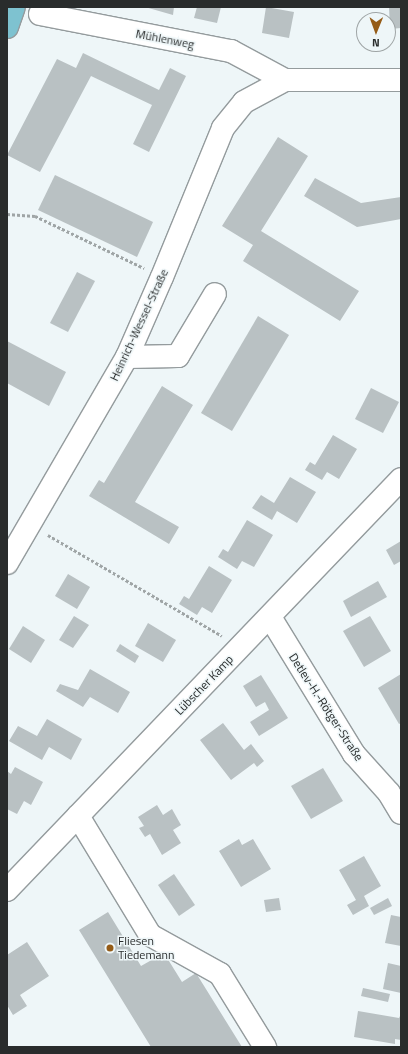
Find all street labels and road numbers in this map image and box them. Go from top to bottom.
street label: Mühlenweg [134,26,196,52]
street label: Heinrich-Wessel-Straße [107,267,171,383]
street label: Detlev-H.-Rötger-Straße [286,650,366,764]
street label: Lübscher Kamp [172,652,236,718]

